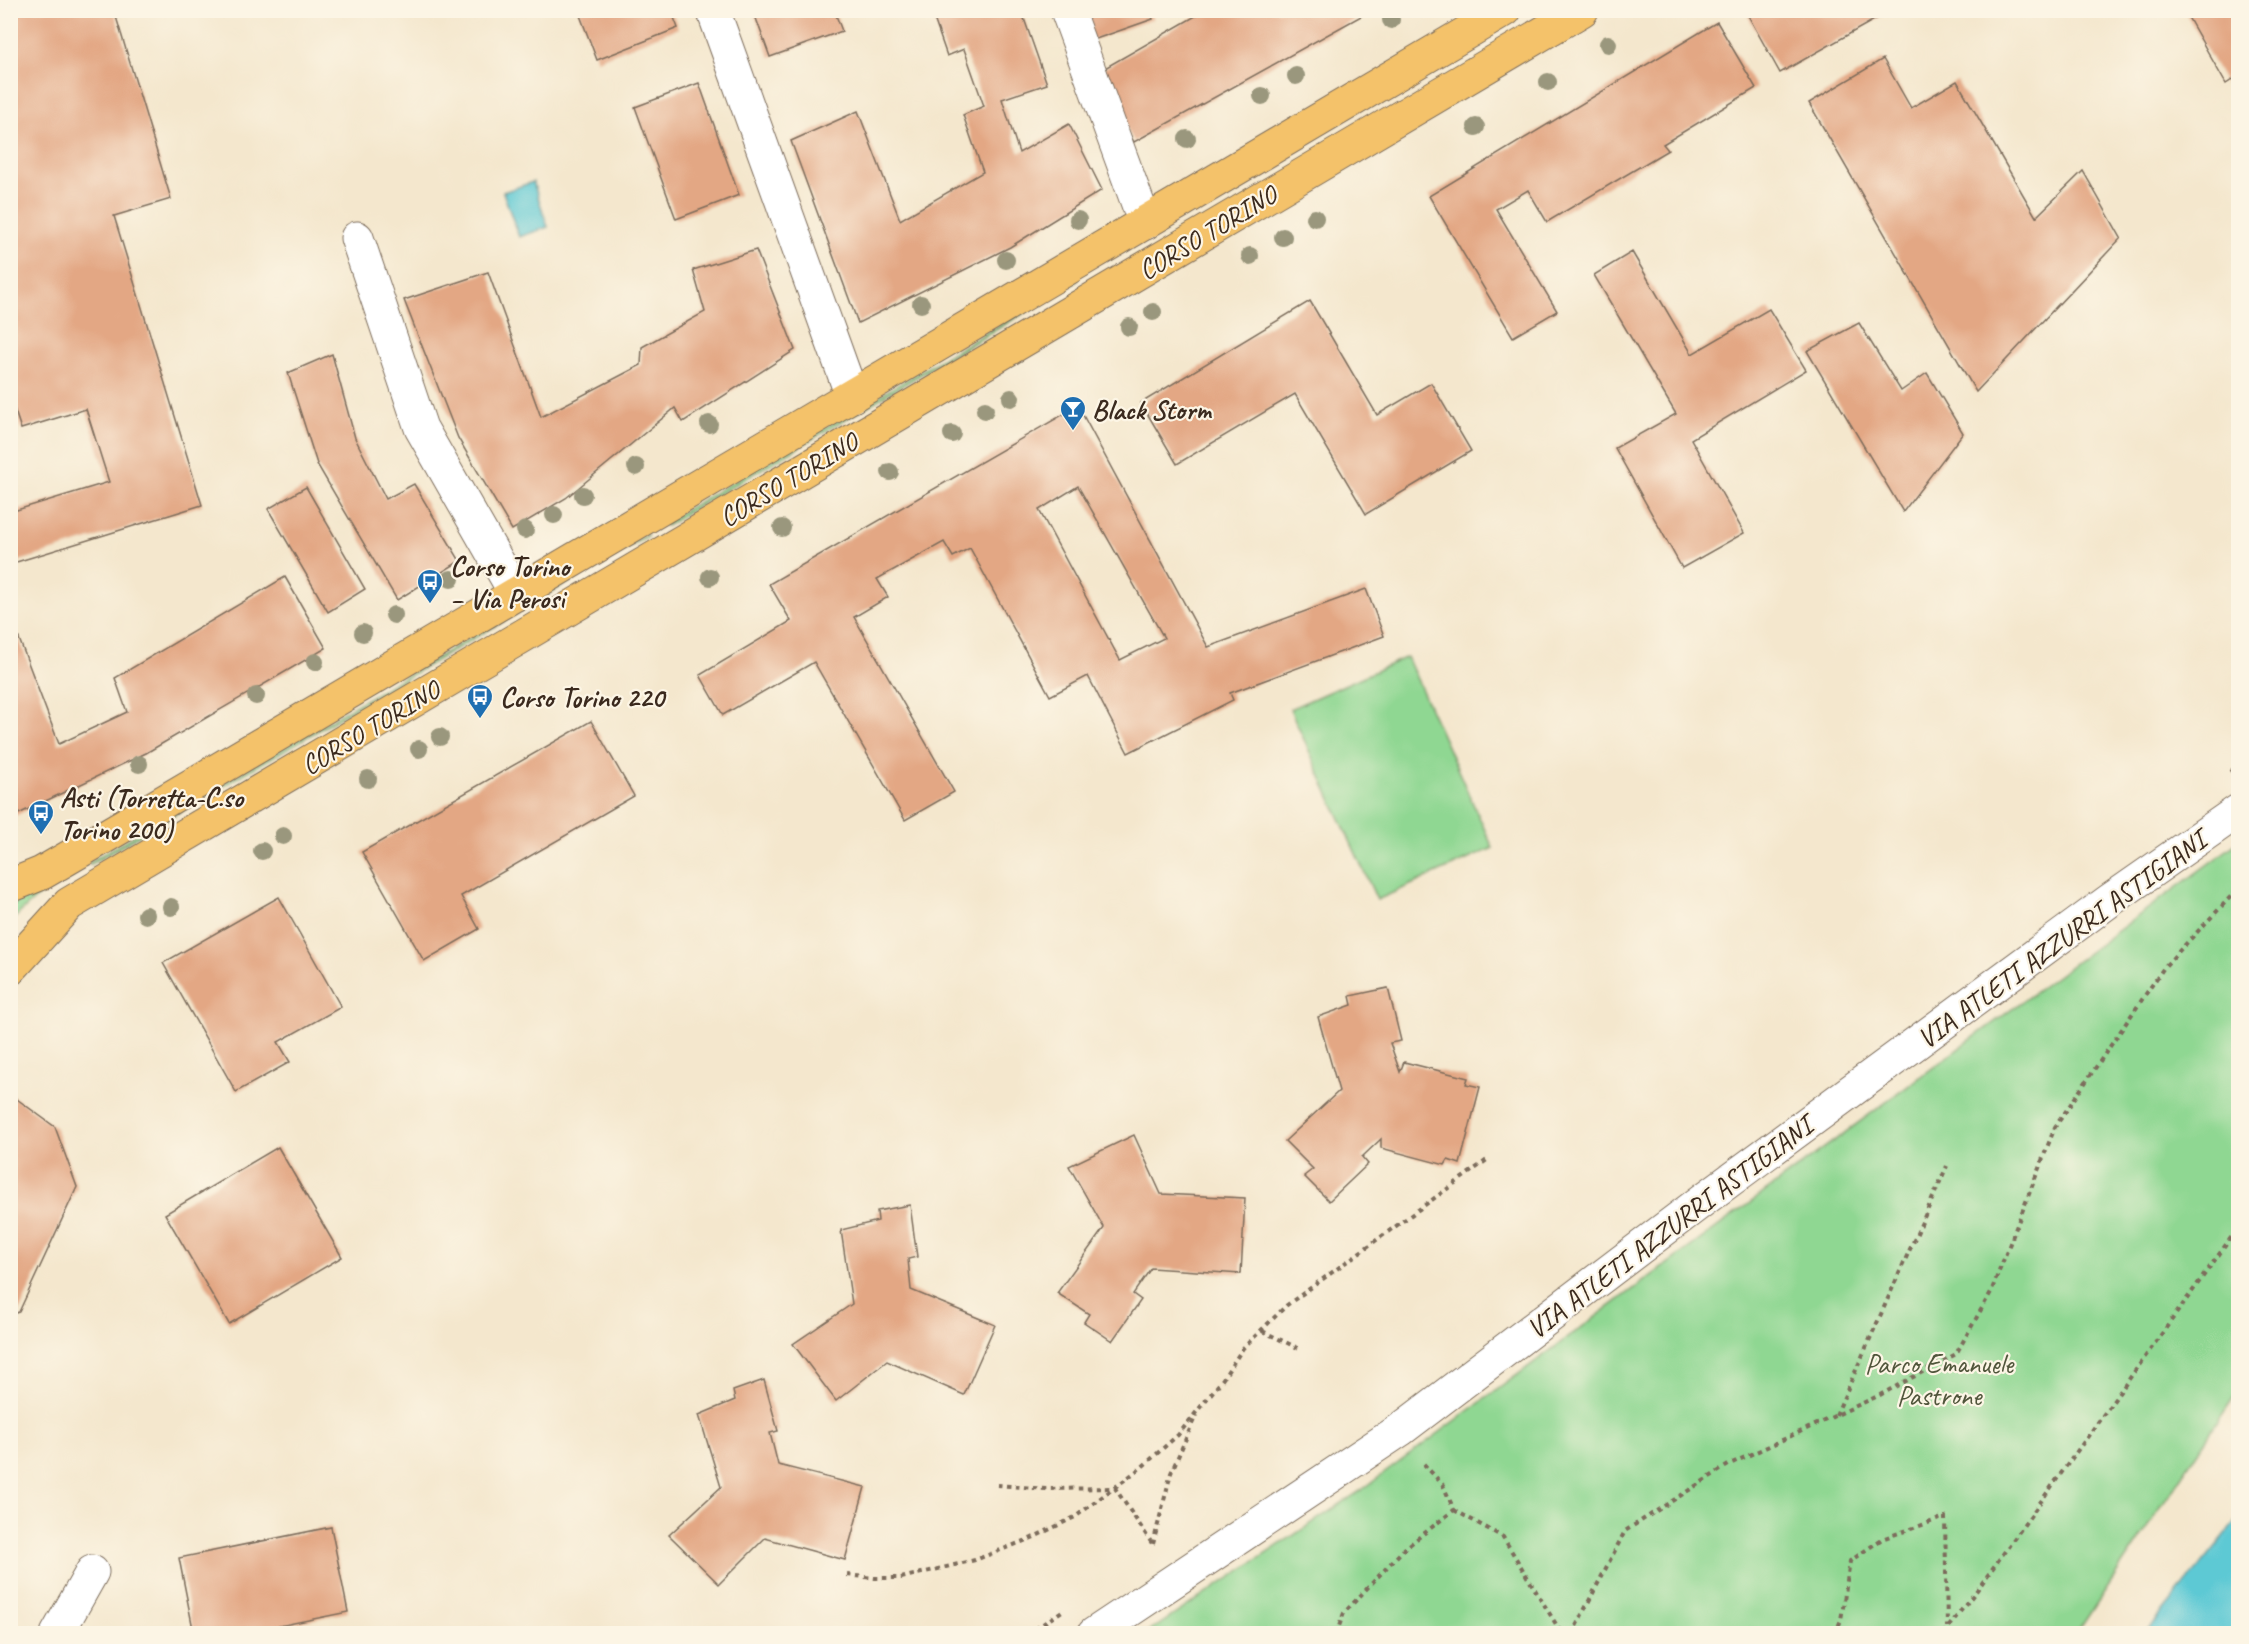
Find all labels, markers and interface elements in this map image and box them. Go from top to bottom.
street label: CORSO TORINO [1132,176,1286,287]
place label: Black Storm [1092,392,1213,427]
bar icon: Black Storm [1058,394,1088,432]
street label: CORSO TORINO [713,423,867,534]
place label: Corso Torino – Via Perosi [450,549,572,616]
bus stop icon: Corso Torino – Via Perosi [415,567,445,605]
street label: CORSO TORINO [295,671,449,782]
place label: Corso Torino 220 [500,680,667,715]
bus stop icon: Corso Torino 220 [465,682,495,720]
place label: Asti (Torretta-C.so Torino 200) [60,780,245,847]
bus stop icon: Asti (Torretta-C.so Torino 200) [26,798,56,836]
street label: VIA ATLETI AZZURRI ASTIGIANI [1910,819,2217,1056]
street label: VIA ATLETI AZZURRI ASTIGIANI [1520,1105,1824,1346]
park label: Parco Emanuele Pastrone [1865,1346,2015,1413]

